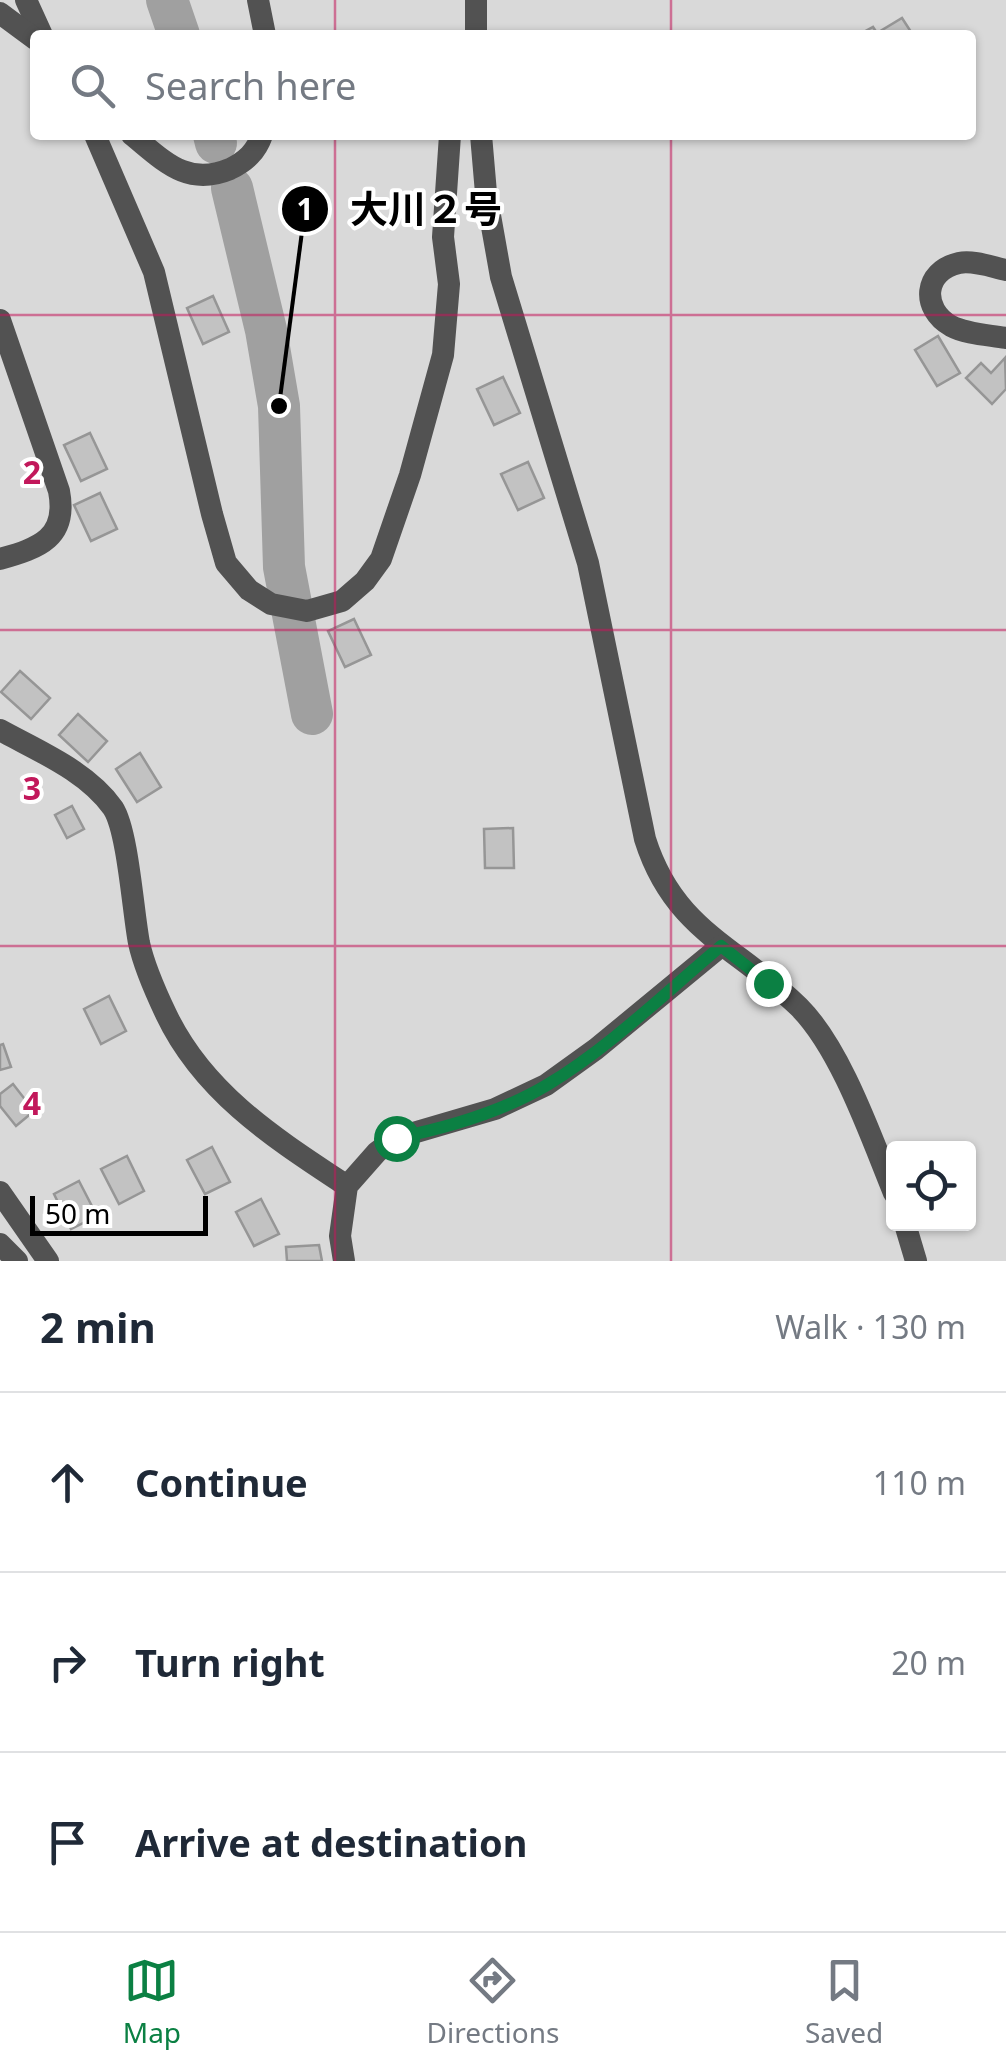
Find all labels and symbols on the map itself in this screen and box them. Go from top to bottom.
callout: 大川２号 [280,175,522,243]
text: 大川２号 [350,182,502,234]
text: 1 [296,188,314,229]
text: 2 [23,450,41,493]
text: 3 [23,766,41,809]
route end [746,961,792,1007]
text: 4 [23,1081,41,1124]
route start [374,1116,420,1162]
scale bar [30,1191,208,1236]

